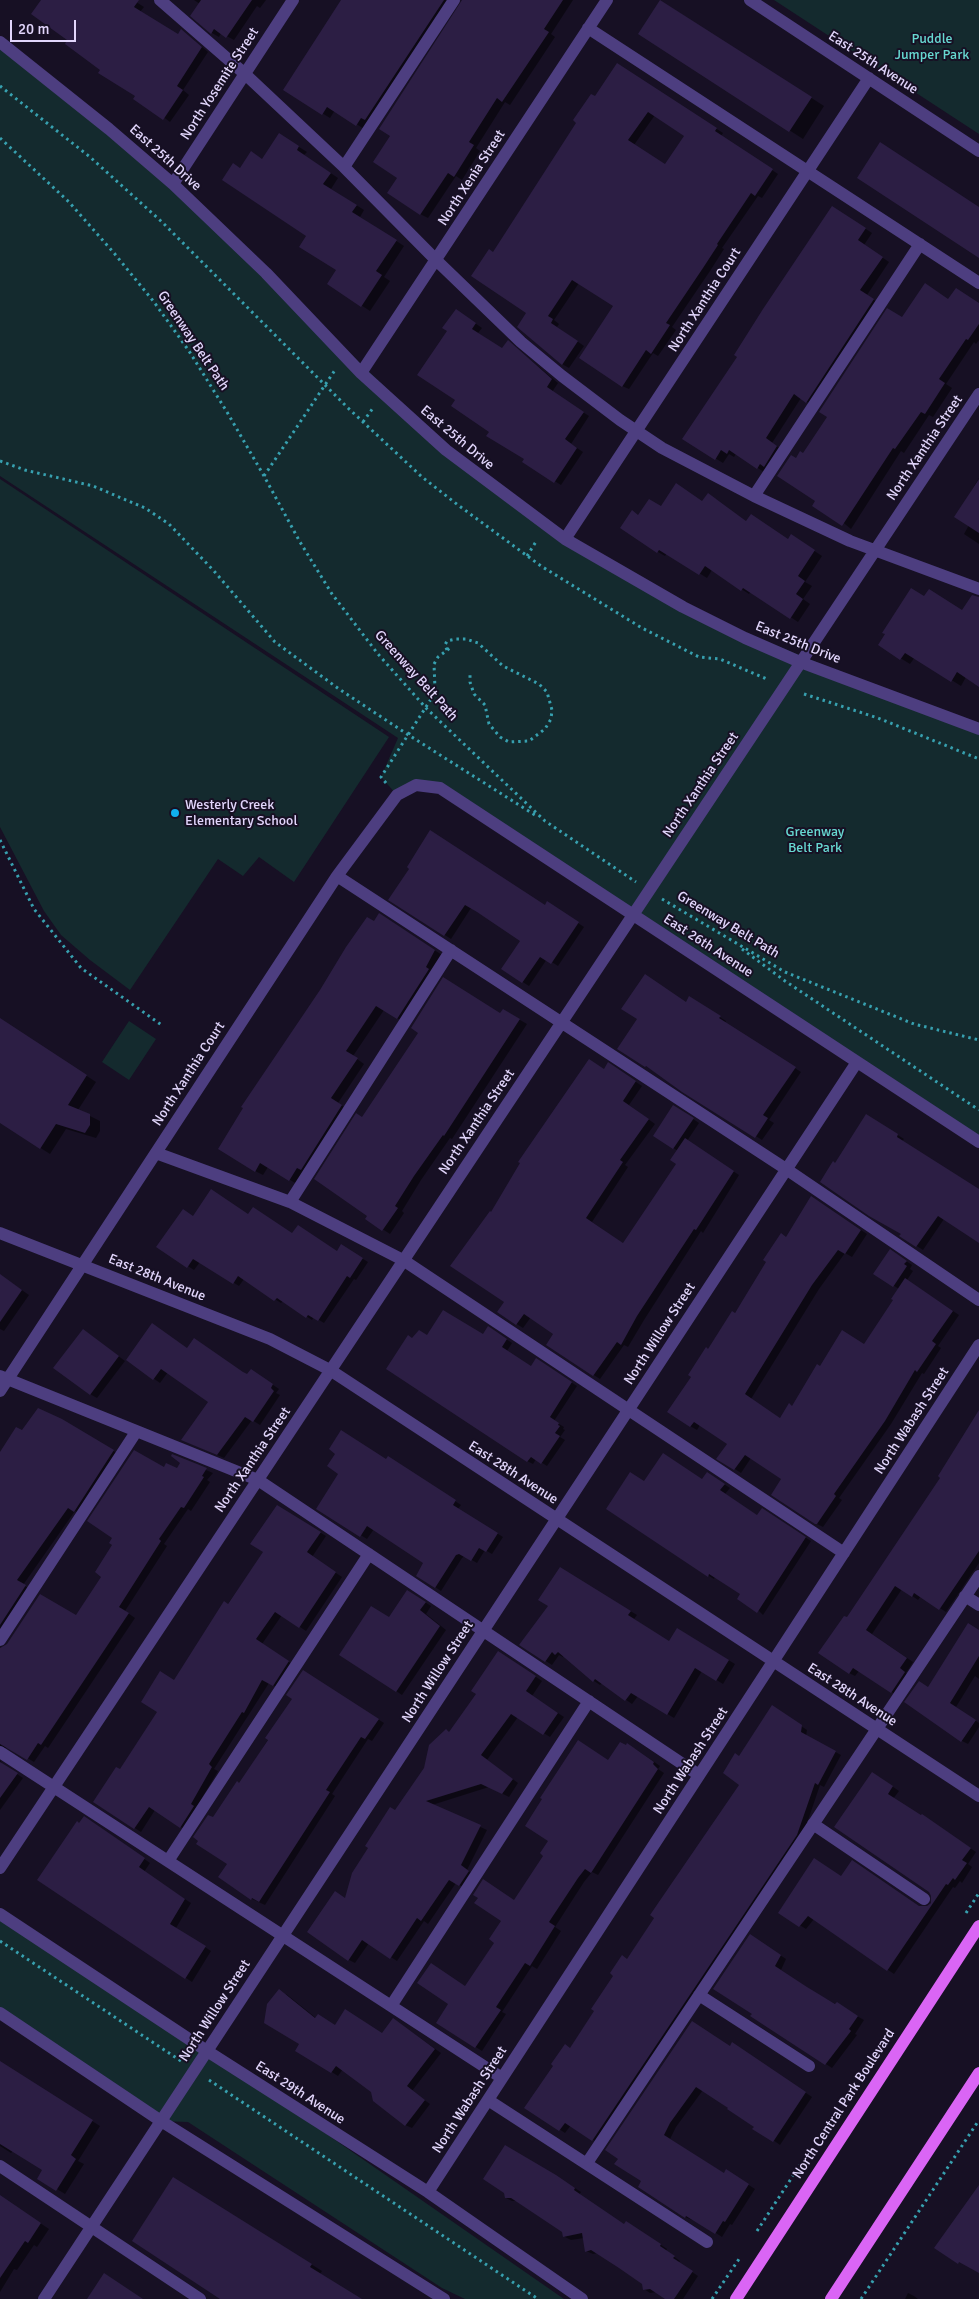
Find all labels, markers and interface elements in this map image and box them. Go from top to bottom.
scale bar [12,10,79,42]
text: 20 m [18,20,49,38]
street label: North Yosemite Street [177,25,263,143]
street label: East 25th Avenue [825,28,921,98]
park label: Puddle Jumper Park [895,31,969,64]
street label: East 25th Drive [126,121,204,195]
street label: North Xenia Street [435,127,509,229]
street label: North Xanthia Court [665,245,745,355]
street label: Greenway Belt Path [154,288,232,394]
street label: North Xanthia Street [883,392,967,504]
street label: East 25th Drive [417,402,497,474]
street label: East 25th Drive [753,618,843,668]
street label: Greenway Belt Path [371,627,461,725]
street label: North Xanthia Street [659,729,743,841]
place label: Westerly Creek Elementary School [185,797,298,830]
marker: Westerly Creek Elementary School [169,807,181,819]
park label: Greenway Belt Park [786,824,844,856]
street label: Greenway Belt Path [674,888,782,962]
street label: East 26th Avenue [660,911,756,981]
street label: North Xanthia Court [149,1019,229,1129]
street label: North Xanthia Street [435,1066,519,1178]
street label: East 28th Avenue [106,1251,208,1305]
street label: North Willow Street [621,1280,699,1388]
street label: North Wabash Street [871,1364,953,1478]
street label: North Xanthia Street [211,1404,295,1516]
street label: East 28th Avenue [465,1438,561,1508]
street label: North Willow Street [399,1618,477,1726]
street label: East 28th Avenue [804,1660,900,1730]
street label: North Wabash Street [650,1704,732,1818]
street label: North Willow Street [176,1957,254,2065]
street label: North Central Park Boulevard [789,2026,899,2182]
street label: North Wabash Street [429,2043,511,2157]
street label: East 29th Avenue [252,2058,348,2128]

